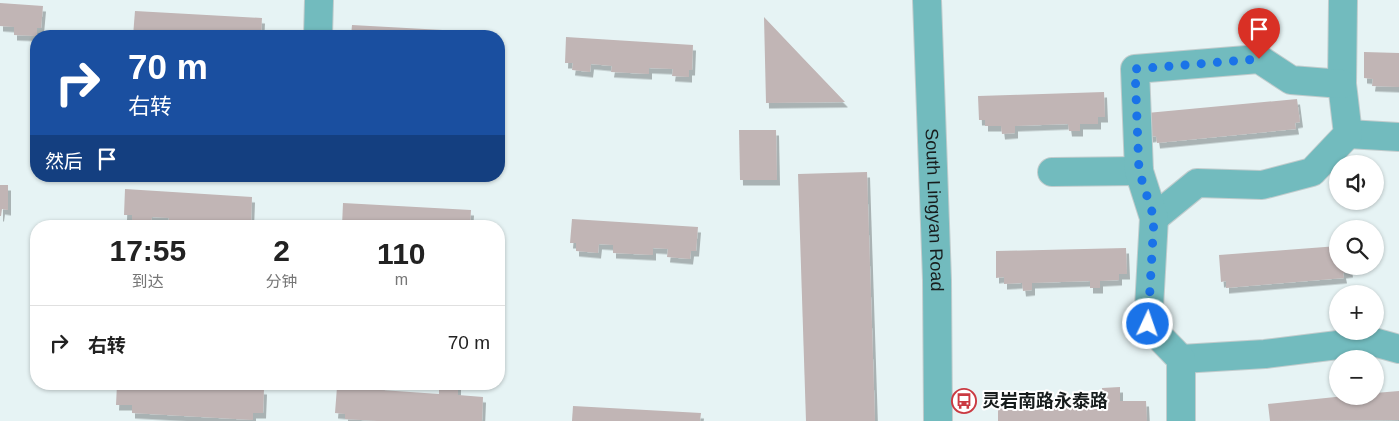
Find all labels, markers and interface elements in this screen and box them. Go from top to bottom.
pin [1238,8,1280,59]
icon: arrive [1245,15,1273,43]
text: 70 m [128,47,208,86]
icon: right [45,50,110,115]
text: 右转 [128,94,172,119]
street label: South Lingyan Road [922,128,947,292]
icon: arrive [93,145,121,173]
text: 然后 [45,151,83,172]
map controls [1329,155,1384,405]
button: sound [1329,155,1384,210]
button: search [1329,220,1384,275]
text: 17:55 [109,234,186,267]
text: 2 [273,234,290,267]
text: 110 [377,237,426,270]
text: m [395,271,408,288]
text: 到达 [132,273,164,290]
text: 分钟 [266,273,298,290]
button: + [1329,285,1384,340]
position arrow [1121,297,1173,349]
icon: right [45,329,73,357]
text: 70 m [448,332,490,353]
text: 右转 [88,335,126,356]
button: − [1329,350,1384,405]
bus stop icon: 灵岩南路永泰路 [951,388,977,414]
place label: 灵岩南路永泰路 [982,391,1108,411]

